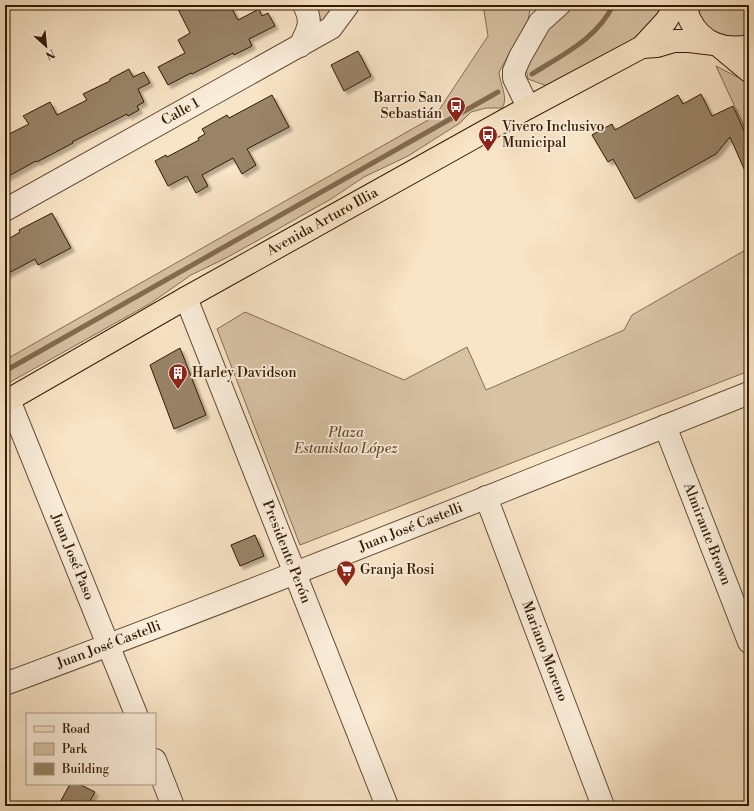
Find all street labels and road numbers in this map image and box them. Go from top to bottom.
street label: Calle 1 [158,94,203,130]
street label: Avenida Arturo Illia [263,183,382,261]
street label: Almirante Brown [679,479,735,588]
street label: Presidente Perón [258,498,315,607]
street label: Juan José Castelli [355,499,466,556]
street label: Juan José Paso [46,510,98,603]
street label: Mariano Moreno [517,598,572,704]
street label: Juan José Castelli [53,617,164,673]

